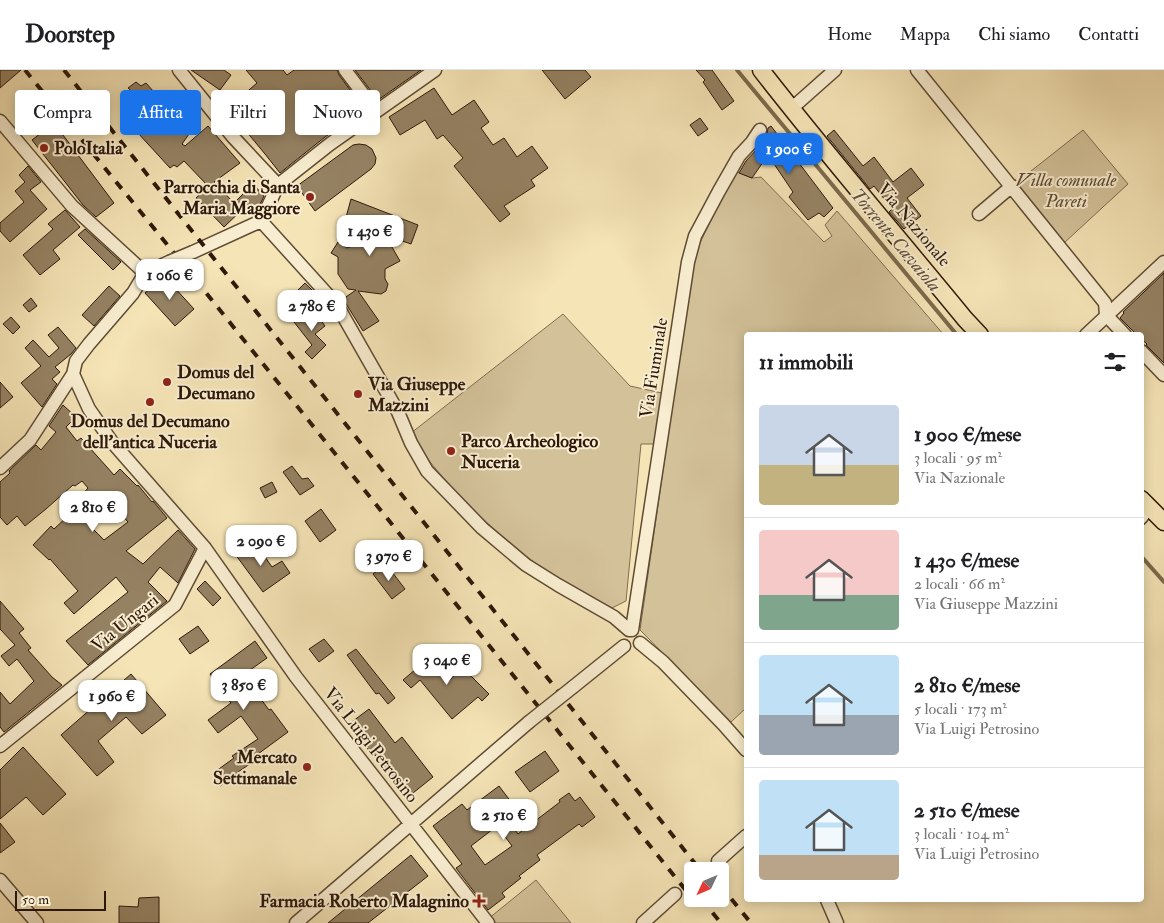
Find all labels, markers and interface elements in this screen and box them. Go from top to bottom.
text: Doorstep [25,19,115,50]
text: Home [827,23,872,46]
text: Mappa [900,23,950,46]
text: Chi siamo [978,23,1050,46]
text: Contatti [1078,23,1139,46]
chip: Compra [15,90,110,135]
chip: Affitta [120,90,201,135]
chip: Filtri [211,90,285,135]
chip: Nuovo [295,90,380,135]
pin: 1 900 € [743,132,835,175]
place label: PoloItalia [54,137,123,160]
text: 1 900 € [766,139,812,159]
marker: PoloItalia [38,142,50,154]
park label: Villa comunale Pareti [1016,169,1117,213]
place label: Parrocchia di Santa Maria Maggiore [163,176,301,220]
street label: Via Nazionale [872,178,956,272]
water label: Torrente Cavaiola [845,183,947,297]
marker: Parrocchia di Santa Maria Maggiore [304,191,316,203]
pin: 1 430 € [324,214,416,257]
text: 1 430 € [348,221,392,241]
pin: 1 060 € [124,258,216,301]
text: 1 060 € [147,265,193,285]
pin: 2 780 € [266,290,358,332]
text: 2 780 € [288,296,336,316]
street label: Via Fiuminale [635,316,673,420]
icon: filters [1101,348,1129,376]
text: 11 immobili [759,349,853,376]
place label: Domus del Decumano [177,361,255,405]
place label: Via Giuseppe Mazzini [367,373,466,417]
marker: Domus del Decumano [161,376,173,388]
marker: Via Giuseppe Mazzini [352,388,364,400]
marker: Domus del Decumano dell'antica Nuceria [144,396,156,408]
place label: Domus del Decumano dell'antica Nuceria [70,410,230,454]
text: 1 900 €/mese [914,421,1021,448]
icon: home [799,425,859,485]
place label: Parco Archeologico Nuceria [460,430,599,474]
marker: Parco Archeologico Nuceria [445,445,457,457]
text: 3 locali · 95 m² [914,448,1002,468]
text: Via Nazionale [914,468,1005,488]
pin: 2 810 € [47,490,139,533]
text: 2 810 € [70,497,116,517]
pin: 2 090 € [215,524,307,567]
text: 2 090 € [237,531,285,551]
pin: 3 970 € [343,540,435,582]
text: 3 970 € [366,546,412,566]
text: 1 430 €/mese [914,547,1019,574]
icon: home [799,550,859,610]
text: 2 locali · 66 m² [914,574,1005,594]
street label: Via Ungari [87,589,164,657]
text: Via Giuseppe Mazzini [914,594,1058,614]
pin: 3 040 € [401,644,493,686]
text: 3 040 € [423,650,471,670]
pin: 3 850 € [198,668,290,711]
text: 2 810 €/mese [914,672,1020,699]
text: 3 850 € [222,675,266,695]
icon: home [799,675,859,735]
pin: 1 960 € [66,680,158,722]
street label: Via Luigi Petrosino [319,682,424,808]
text: 1 960 € [89,686,135,706]
text: 5 locali · 173 m² [914,699,1007,719]
text: Via Luigi Petrosino [914,719,1039,739]
place label: Mercato Settimanale [213,746,297,790]
marker: Mercato Settimanale [301,761,313,773]
text: 2 510 €/mese [914,797,1020,824]
pin: 2 510 € [458,798,550,841]
icon: home [799,800,859,860]
text: 2 510 € [481,805,527,825]
text: 3 locali · 104 m² [914,824,1009,844]
text: Via Luigi Petrosino [914,844,1039,864]
north arrow [684,862,729,908]
map controls [684,862,729,907]
scale bar [15,888,106,911]
place label: Farmacia Roberto Malagnino [259,890,469,913]
text: 50 m [22,891,49,908]
marker: Farmacia Roberto Malagnino [473,895,485,907]

